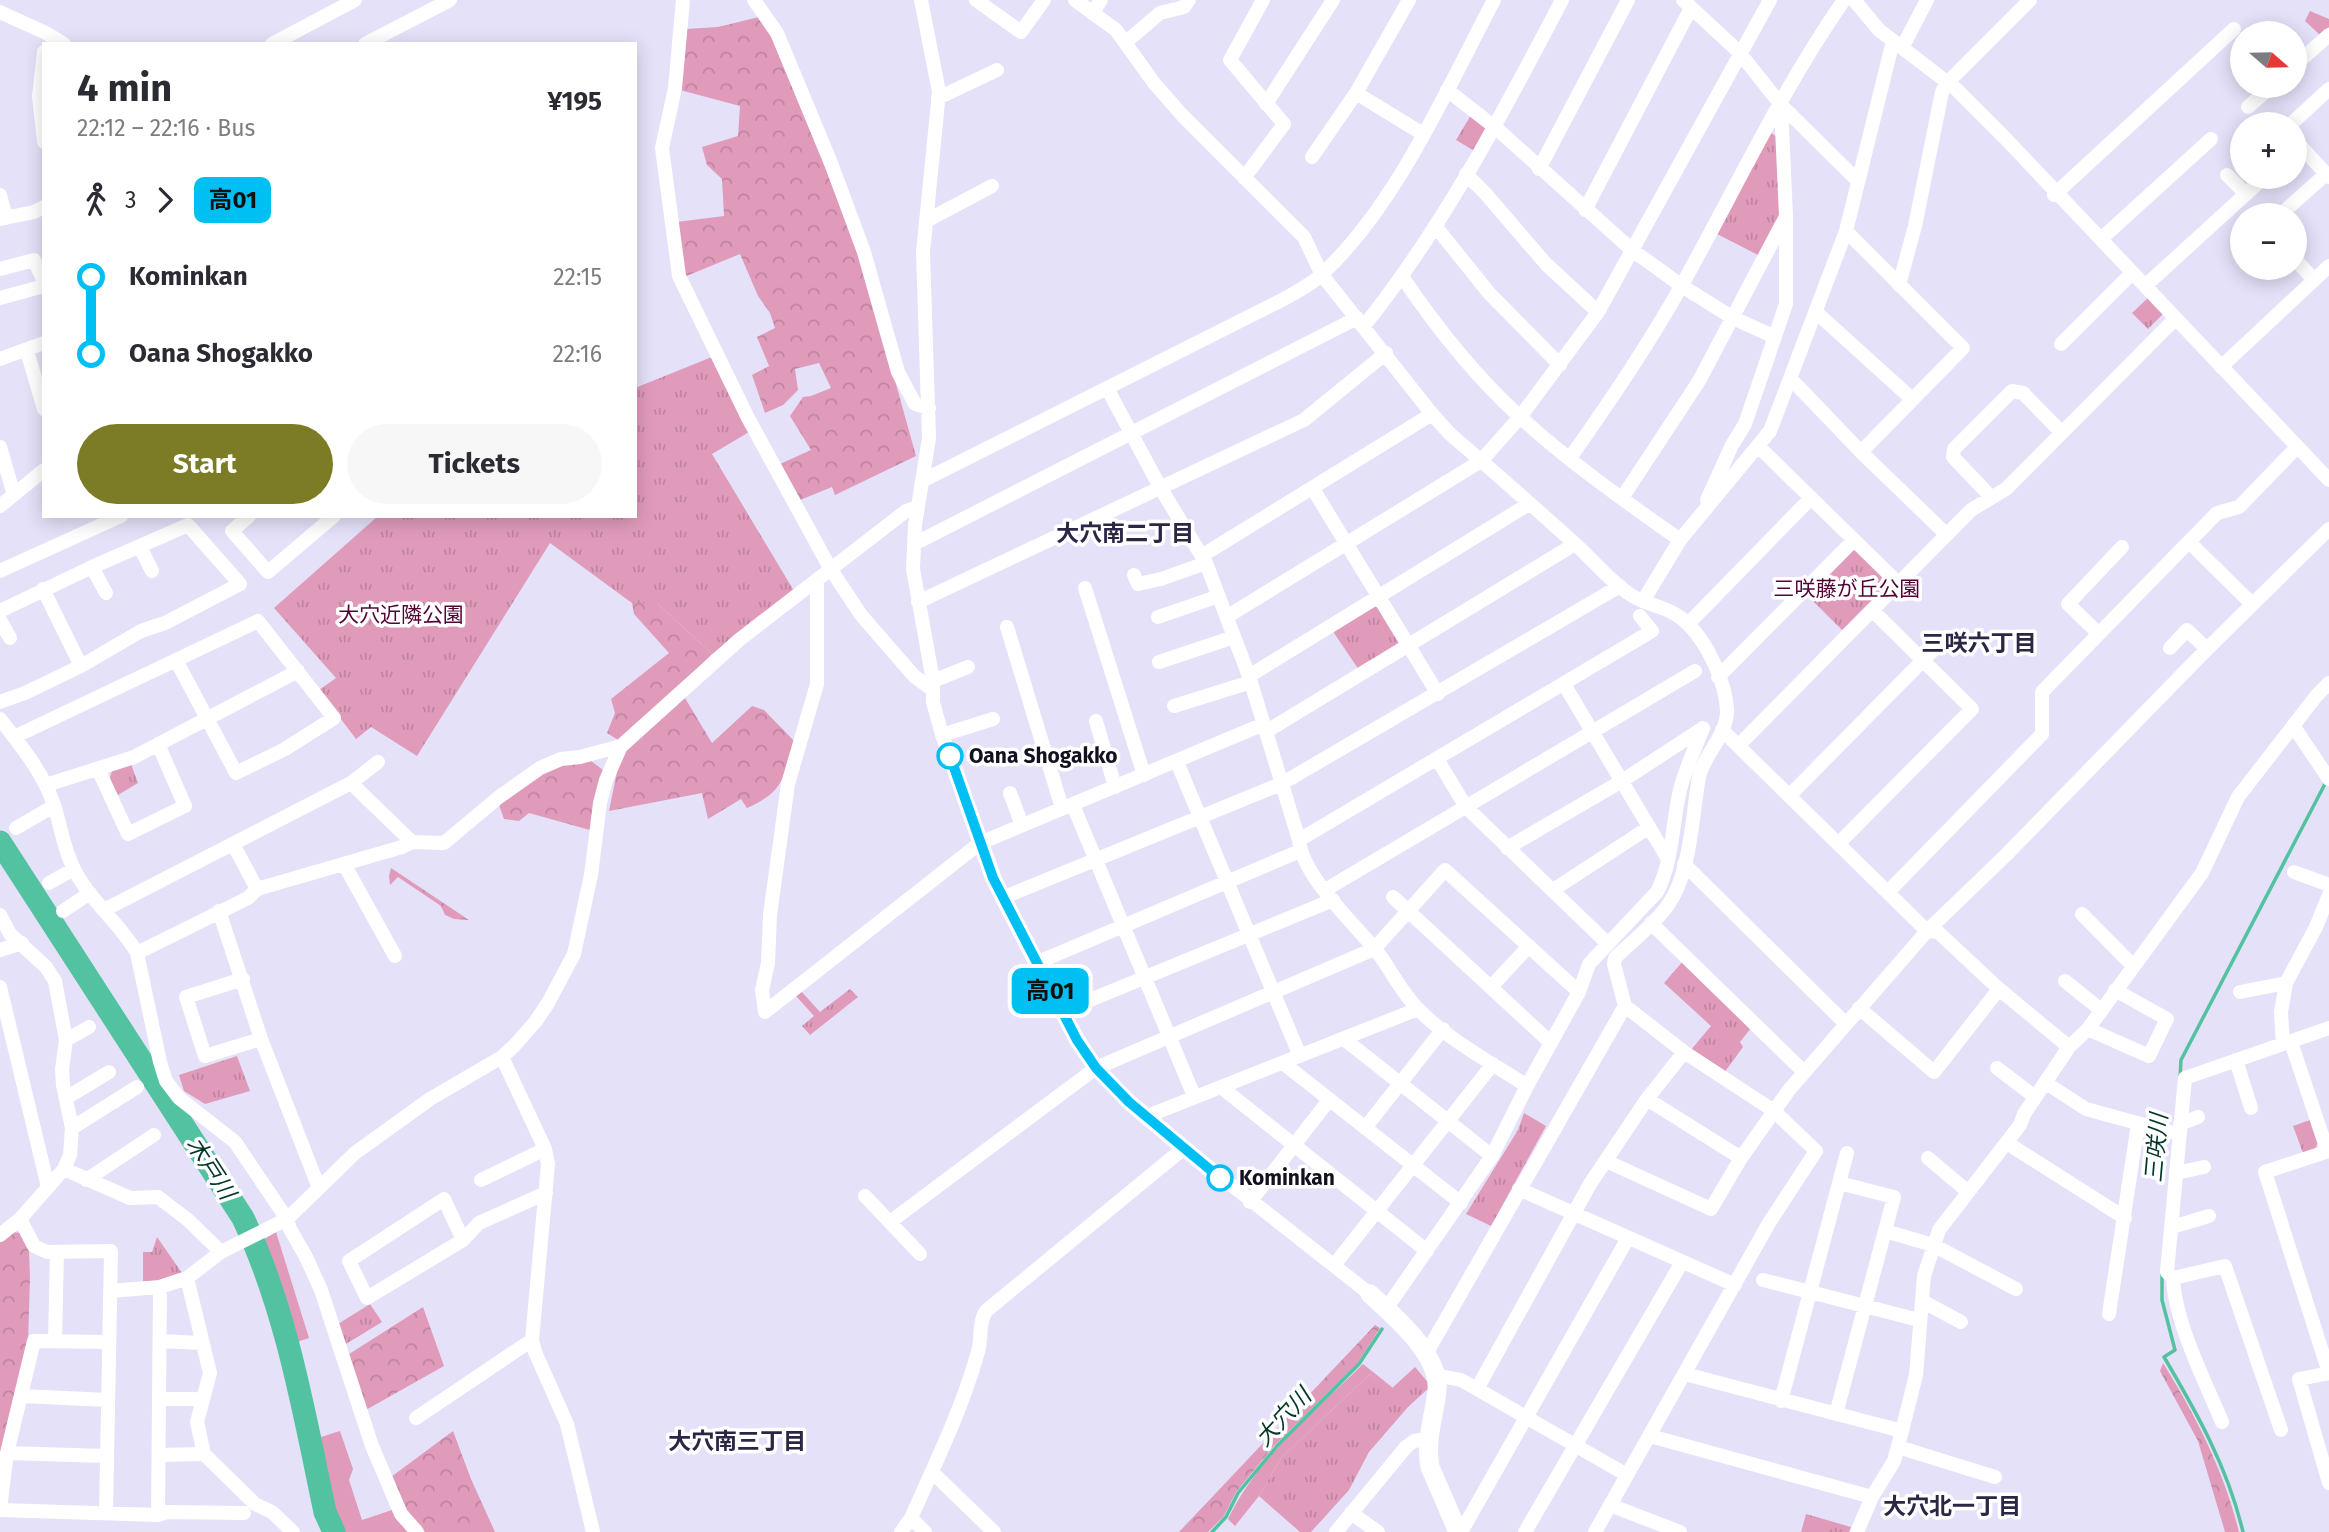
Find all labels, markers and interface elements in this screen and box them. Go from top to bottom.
north arrow [2230,21,2306,98]
map controls [2230,21,2307,280]
text: 4 min [77,65,172,111]
text: ¥195 [547,86,602,117]
button: + [2230,112,2307,189]
text: 22:12 – 22:16 · Bus [77,114,255,142]
icon: walk [77,181,115,219]
icon: forward [146,181,184,219]
text: 3 [125,186,136,214]
text: 高01 [208,186,257,214]
button: − [2230,203,2307,280]
text: Kominkan [129,261,248,292]
text: 22:15 [553,263,602,291]
text: Oana Shogakko [129,338,313,369]
text: 22:16 [552,340,602,368]
button: Start [77,424,333,504]
button: Tickets [347,424,602,504]
district label: 大穴南二丁目 [1056,519,1194,547]
park label: 三咲藤が丘公園 [1774,576,1921,602]
park label: 大穴近隣公園 [338,602,464,628]
district label: 三咲六丁目 [1922,629,2037,657]
marker: Oana Shogakko [937,743,963,769]
place label: Oana Shogakko [969,743,1118,769]
line badge: 高01 [1010,968,1090,1014]
text: 高01 [1026,977,1074,1005]
water label: 三咲川 [2139,1109,2173,1184]
water label: 木戸川 [180,1131,243,1207]
marker: Kominkan [1207,1165,1233,1191]
place label: Kominkan [1239,1165,1335,1191]
water label: 大穴川 [1249,1380,1319,1452]
district label: 大穴南三丁目 [668,1427,806,1455]
district label: 大穴北一丁目 [1883,1492,2021,1520]

